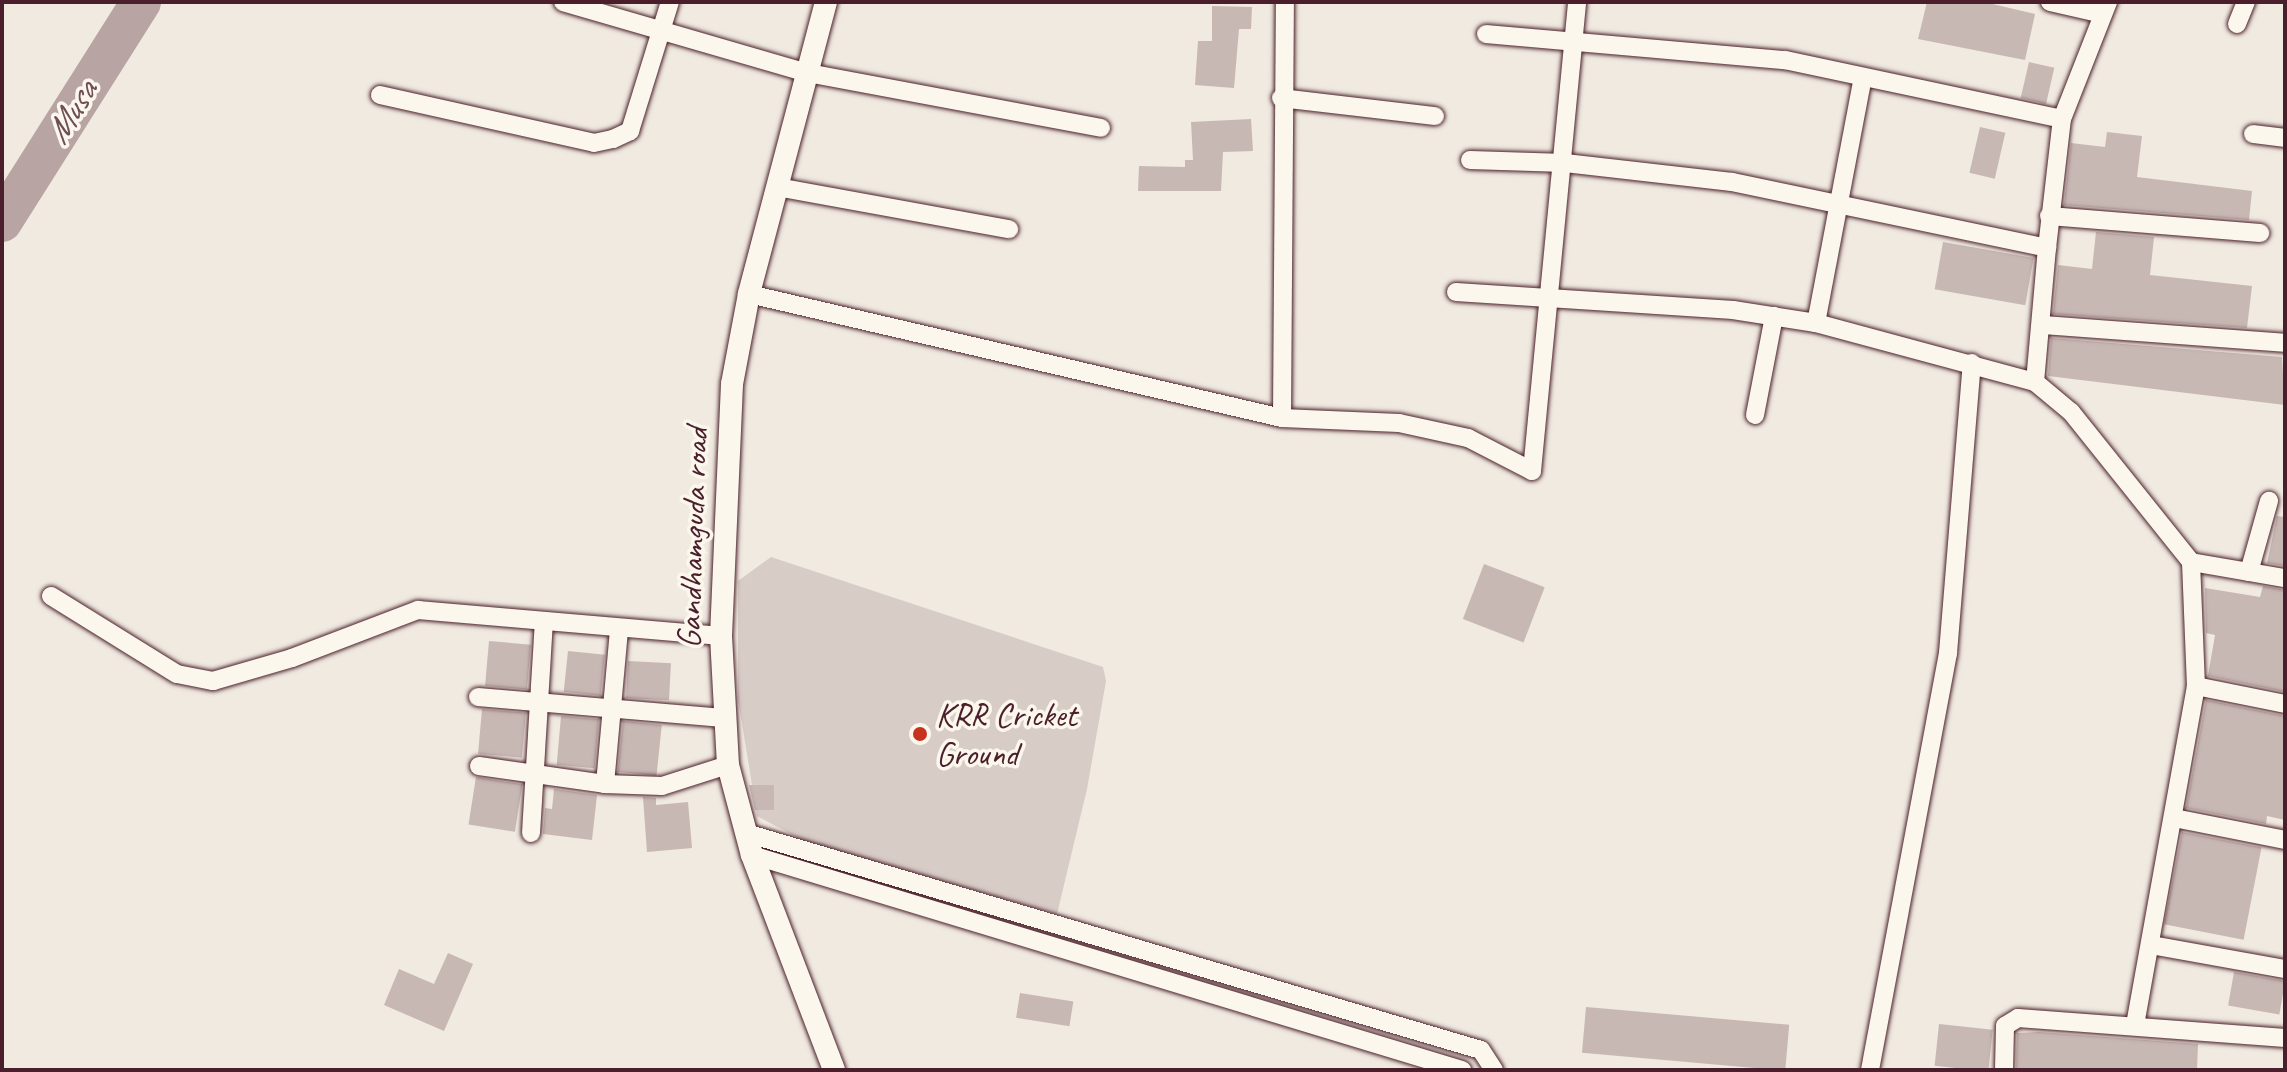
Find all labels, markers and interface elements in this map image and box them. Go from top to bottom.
water label: Musa [35,73,107,151]
street label: Gandhamguda road [668,427,716,649]
place label: KRR Cricket Ground [936,694,1076,774]
marker: KRR Cricket Ground [911,725,929,743]

